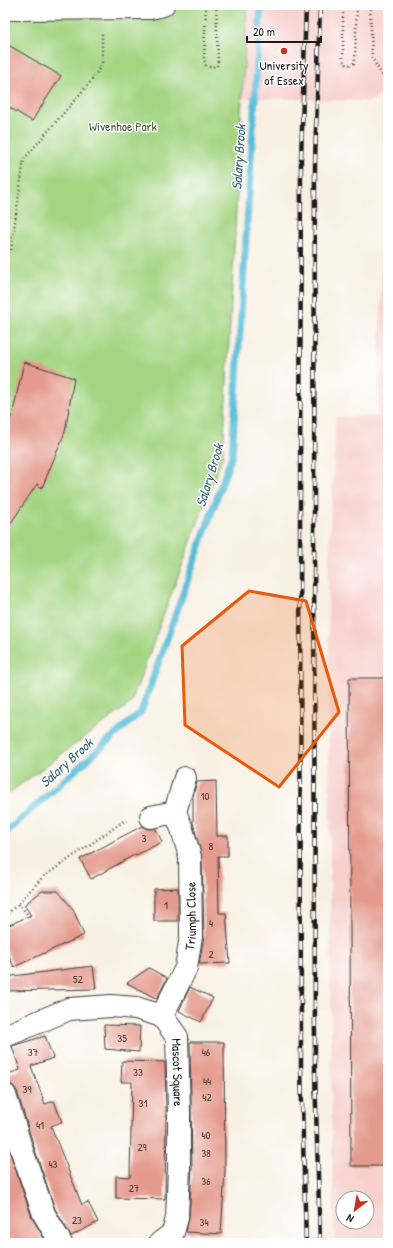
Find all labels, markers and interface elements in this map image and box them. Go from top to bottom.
scale bar [247,18,321,44]
text: 20 m [253,23,275,40]
marker: University of Essex [279,46,289,56]
place label: University of Essex [259,56,309,89]
park label: Wivenhoe Park [89,117,157,135]
water label: Salary Brook [226,123,251,190]
water label: Salary Brook [190,440,229,509]
water label: Salary Brook [35,732,98,792]
house number: 10 [201,789,210,803]
house number: 3 [142,831,147,845]
house number: 8 [209,839,214,853]
street label: Triumph Close [180,882,200,951]
house number: 1 [164,898,168,912]
house number: 4 [209,916,213,930]
house number: 2 [208,947,214,961]
house number: 52 [73,972,83,986]
house number: 35 [117,1031,127,1045]
street label: Mascot Square [168,1038,188,1107]
house number: 37 [28,1045,38,1059]
house number: 46 [202,1045,211,1059]
house number: 33 [133,1065,143,1079]
house number: 44 [203,1074,211,1088]
house number: 39 [23,1082,31,1096]
house number: 42 [202,1090,212,1104]
house number: 31 [139,1096,147,1110]
house number: 41 [36,1118,44,1132]
house number: 40 [201,1128,211,1142]
house number: 29 [137,1140,147,1154]
house number: 38 [201,1146,211,1160]
house number: 43 [48,1157,58,1171]
house number: 36 [201,1174,211,1188]
house number: 27 [129,1181,139,1195]
north arrow [335,1190,375,1230]
text: N [344,1211,356,1226]
house number: 23 [72,1213,82,1227]
house number: 34 [199,1215,209,1229]

